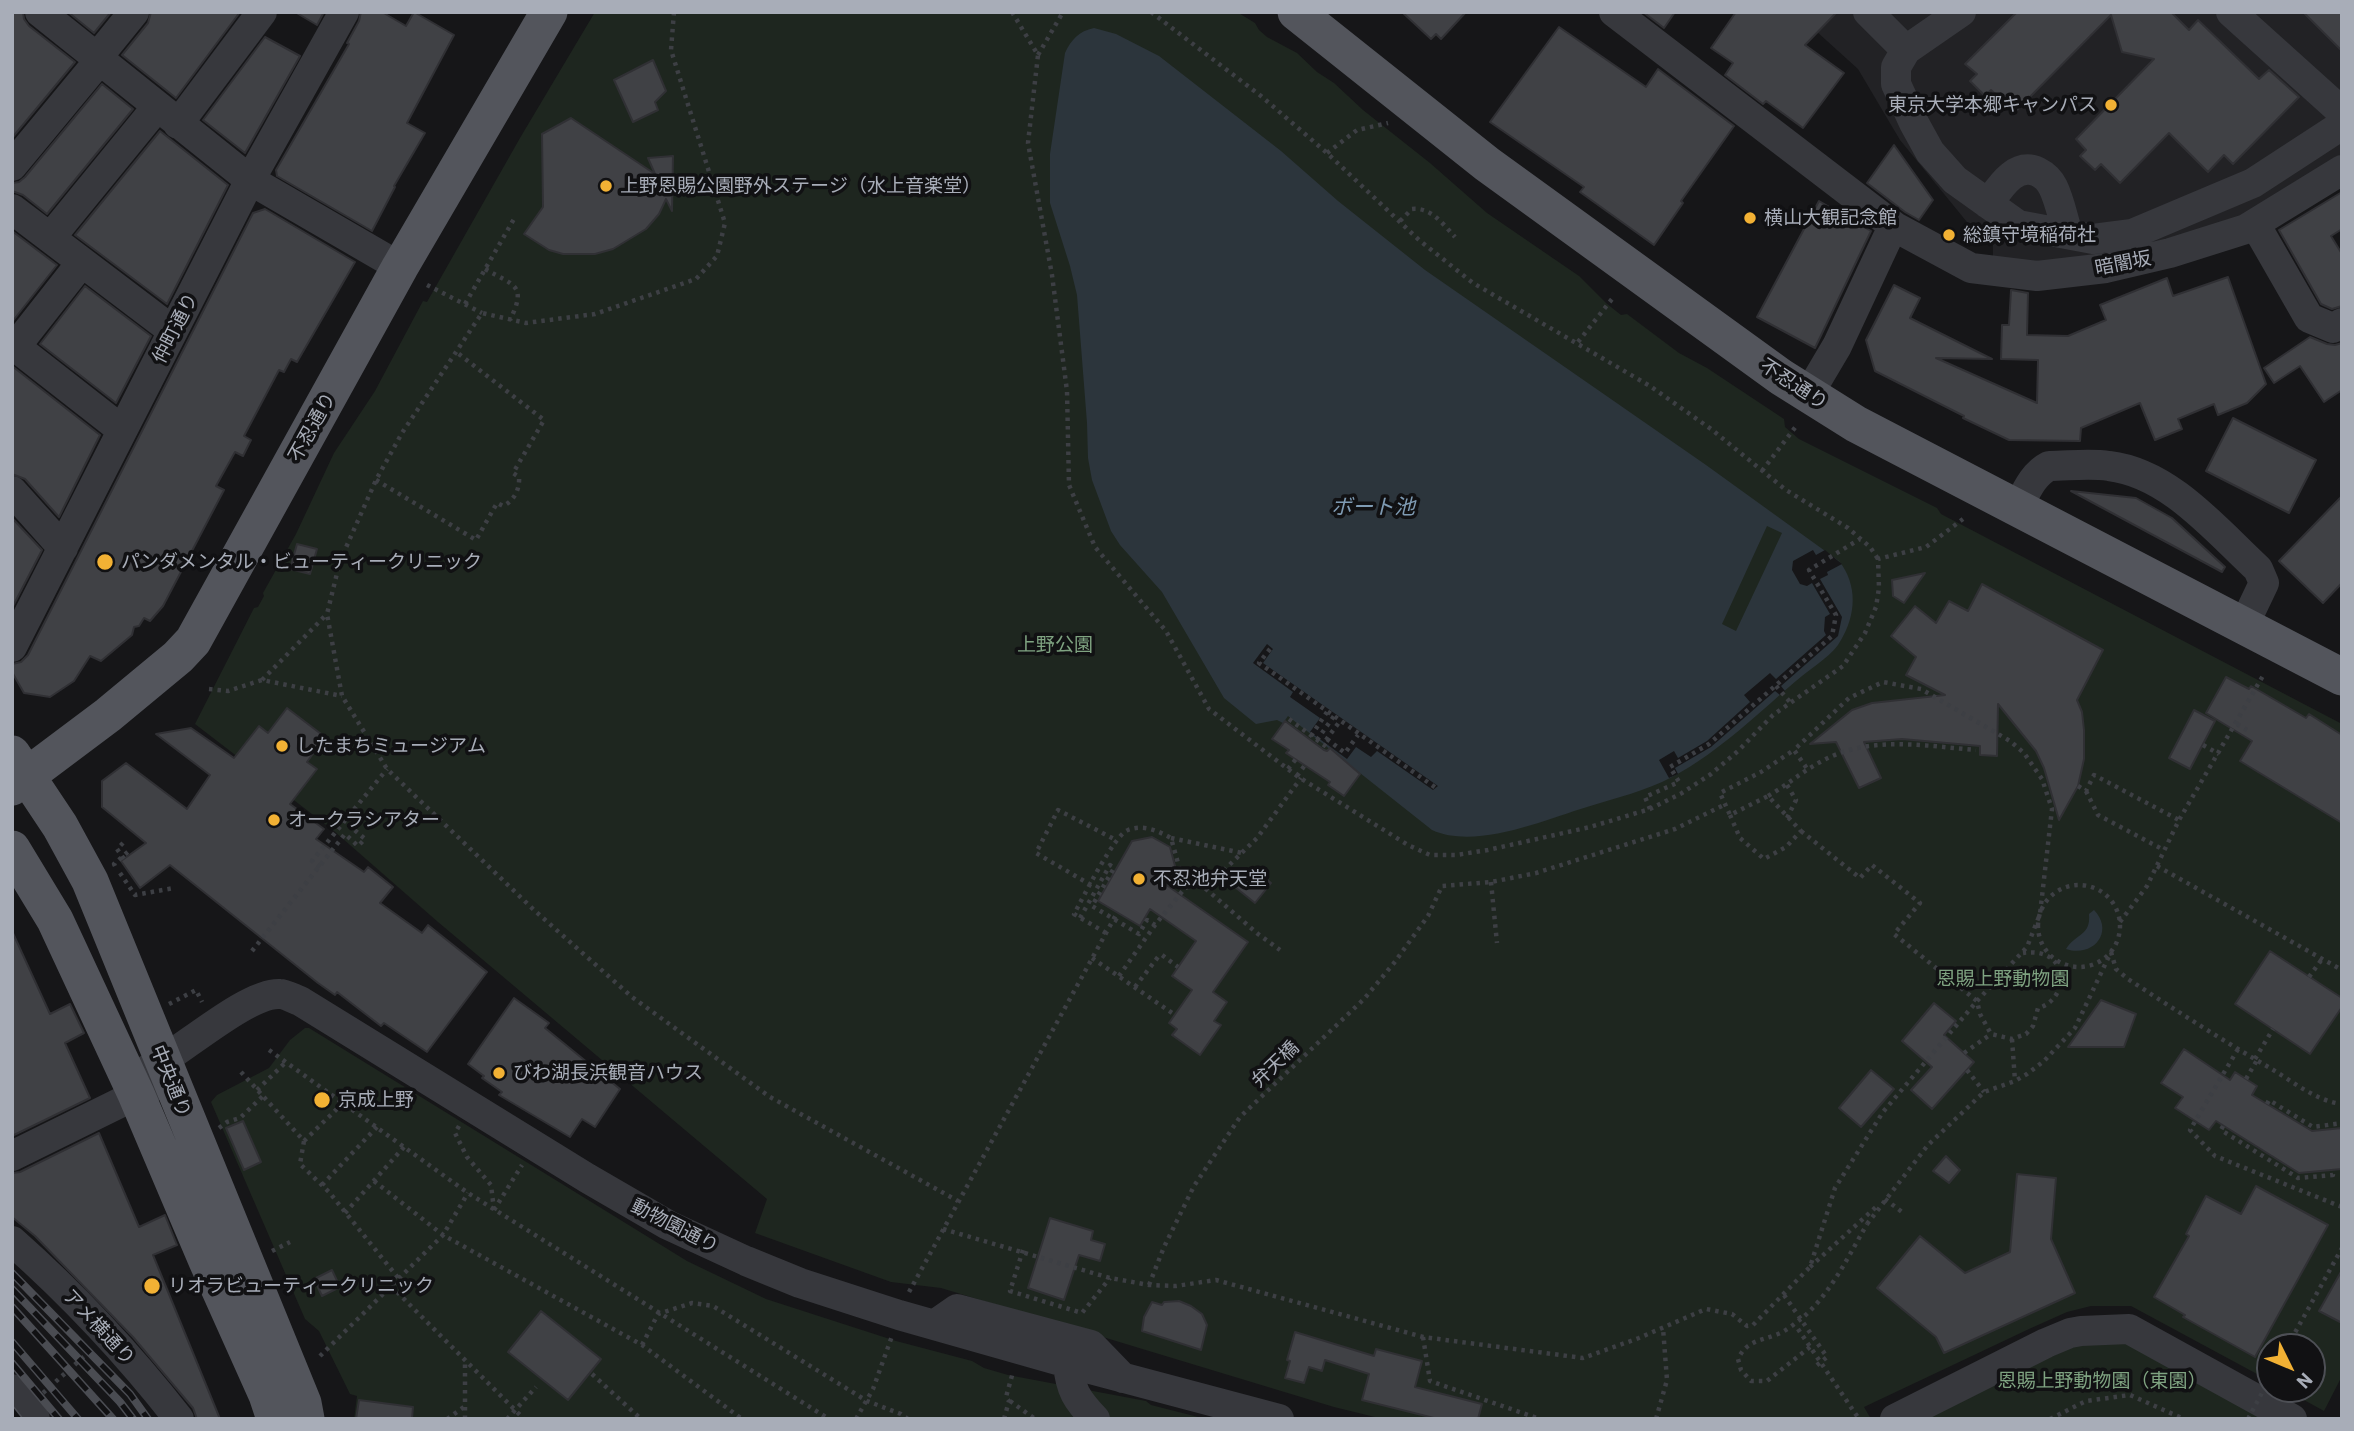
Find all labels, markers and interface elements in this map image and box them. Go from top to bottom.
place label: 東京大学本郷キャンパス [1888,94,2097,116]
marker: 東京大学本郷キャンパス [2103,97,2119,113]
place label: 上野恩賜公園野外ステージ（水上音楽堂） [620,175,981,197]
marker: 上野恩賜公園野外ステージ（水上音楽堂） [598,178,614,194]
place label: 横山大観記念館 [1764,207,1897,229]
marker: 横山大観記念館 [1742,210,1758,226]
place label: 総鎮守境稲荷社 [1963,224,2096,246]
marker: 総鎮守境稲荷社 [1941,227,1957,243]
street label: 暗闇坂 [2093,246,2153,280]
street label: 仲町通り [148,289,202,367]
street label: 不忍通り [1756,354,1832,414]
street label: 不忍通り [284,388,340,466]
water label: ボート池 [1331,494,1415,520]
place label: パンダメンタル・ビューティークリニック [121,551,482,573]
marker: パンダメンタル・ビューティークリニック [95,552,115,572]
park label: 上野公園 [1017,634,1093,656]
place label: したまちミュージアム [296,735,486,757]
marker: したまちミュージアム [274,738,290,754]
place label: オークラシアター [288,809,440,831]
marker: オークラシアター [266,812,282,828]
place label: 不忍池弁天堂 [1153,868,1267,890]
marker: 不忍池弁天堂 [1131,871,1147,887]
park label: 恩賜上野動物園 [1937,968,2069,990]
street label: 弁天橋 [1247,1036,1303,1092]
street label: 中央通り [146,1041,196,1121]
place label: びわ湖長浜観音ハウス [513,1062,703,1084]
marker: びわ湖長浜観音ハウス [491,1065,507,1081]
place label: 京成上野 [338,1089,414,1111]
marker: 京成上野 [312,1090,332,1110]
street label: 動物園通り [628,1194,722,1258]
place label: リオラビューティークリニック [168,1275,434,1297]
marker: リオラビューティークリニック [142,1276,162,1296]
street label: アメ横通り [58,1284,140,1370]
north arrow [2256,1333,2326,1403]
text: N [2293,1369,2318,1394]
park label: 恩賜上野動物園（東園） [1998,1370,2206,1392]

